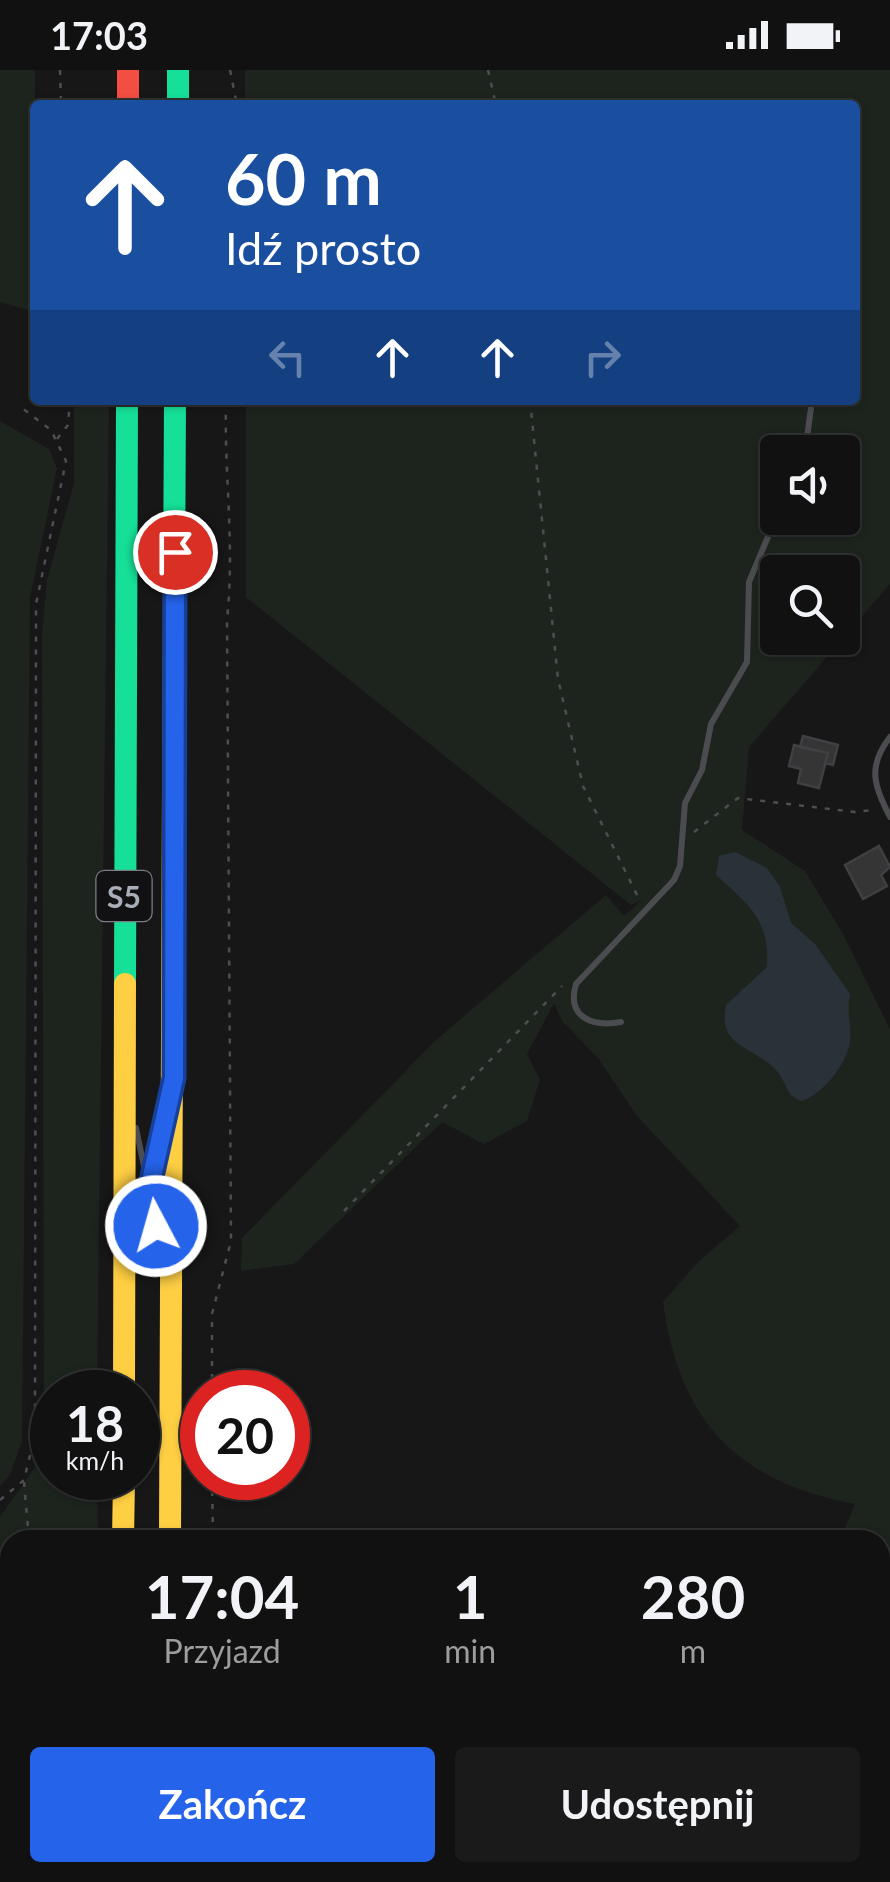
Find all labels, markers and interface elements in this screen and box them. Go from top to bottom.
text: 17:03 [50,12,148,58]
text: 60 m [225,136,382,220]
icon: ahead [60,140,190,270]
text: Idź prosto [225,221,421,275]
icon: left [260,330,315,385]
icon: ahead [365,330,420,385]
icon: ahead [470,330,525,385]
icon: right [575,330,630,385]
map controls [760,435,860,655]
button: sound [760,435,860,535]
pin [133,510,218,595]
icon: arrive [148,525,203,580]
button: search [760,555,860,655]
road number: S5 [96,871,152,921]
position arrow [104,1174,208,1278]
speed limit sign: 20 [180,1370,310,1500]
text: 18 [66,1393,124,1453]
text: km/h [66,1445,124,1475]
text: 17:04 [145,1560,299,1632]
text: 1 [453,1560,488,1632]
text: 280 [641,1560,745,1632]
text: Przyjazd [163,1631,281,1670]
text: min [444,1631,496,1670]
text: m [680,1631,706,1670]
button: Zakończ [30,1747,435,1862]
button: Udostępnij [455,1747,860,1862]

